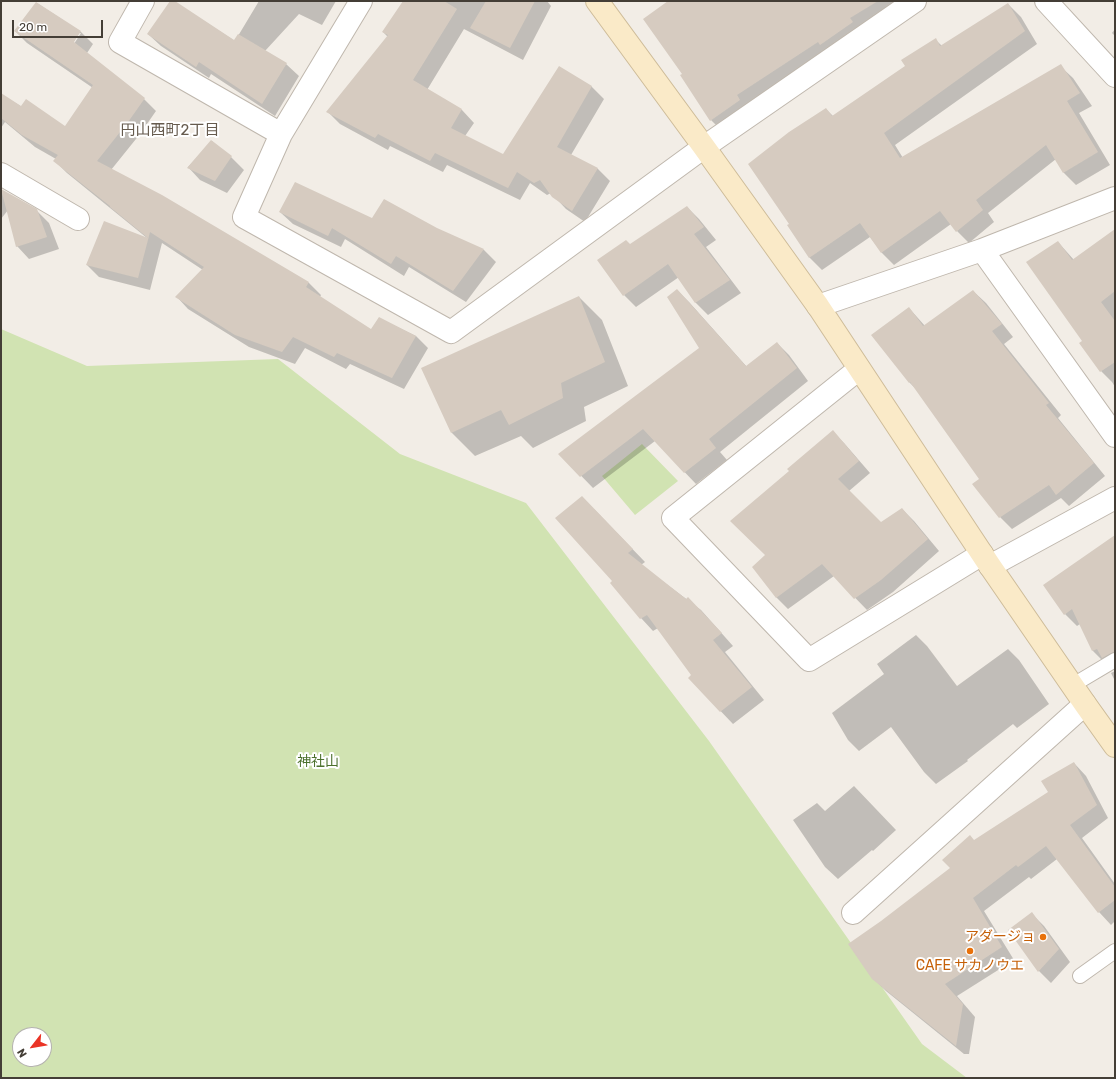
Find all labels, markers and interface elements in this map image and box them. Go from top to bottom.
scale bar [14,12,105,38]
text: 20 m [19,20,47,34]
district label: 円山西町2丁目 [121,122,219,140]
park label: 神社山 [297,754,339,770]
place label: アダージョ [965,929,1035,945]
marker: アダージョ [1038,932,1048,942]
marker: CAFE サカノウエ [965,946,975,956]
place label: CAFE サカノウエ [916,958,1024,974]
north arrow [12,1027,52,1067]
text: N [15,1046,30,1060]

